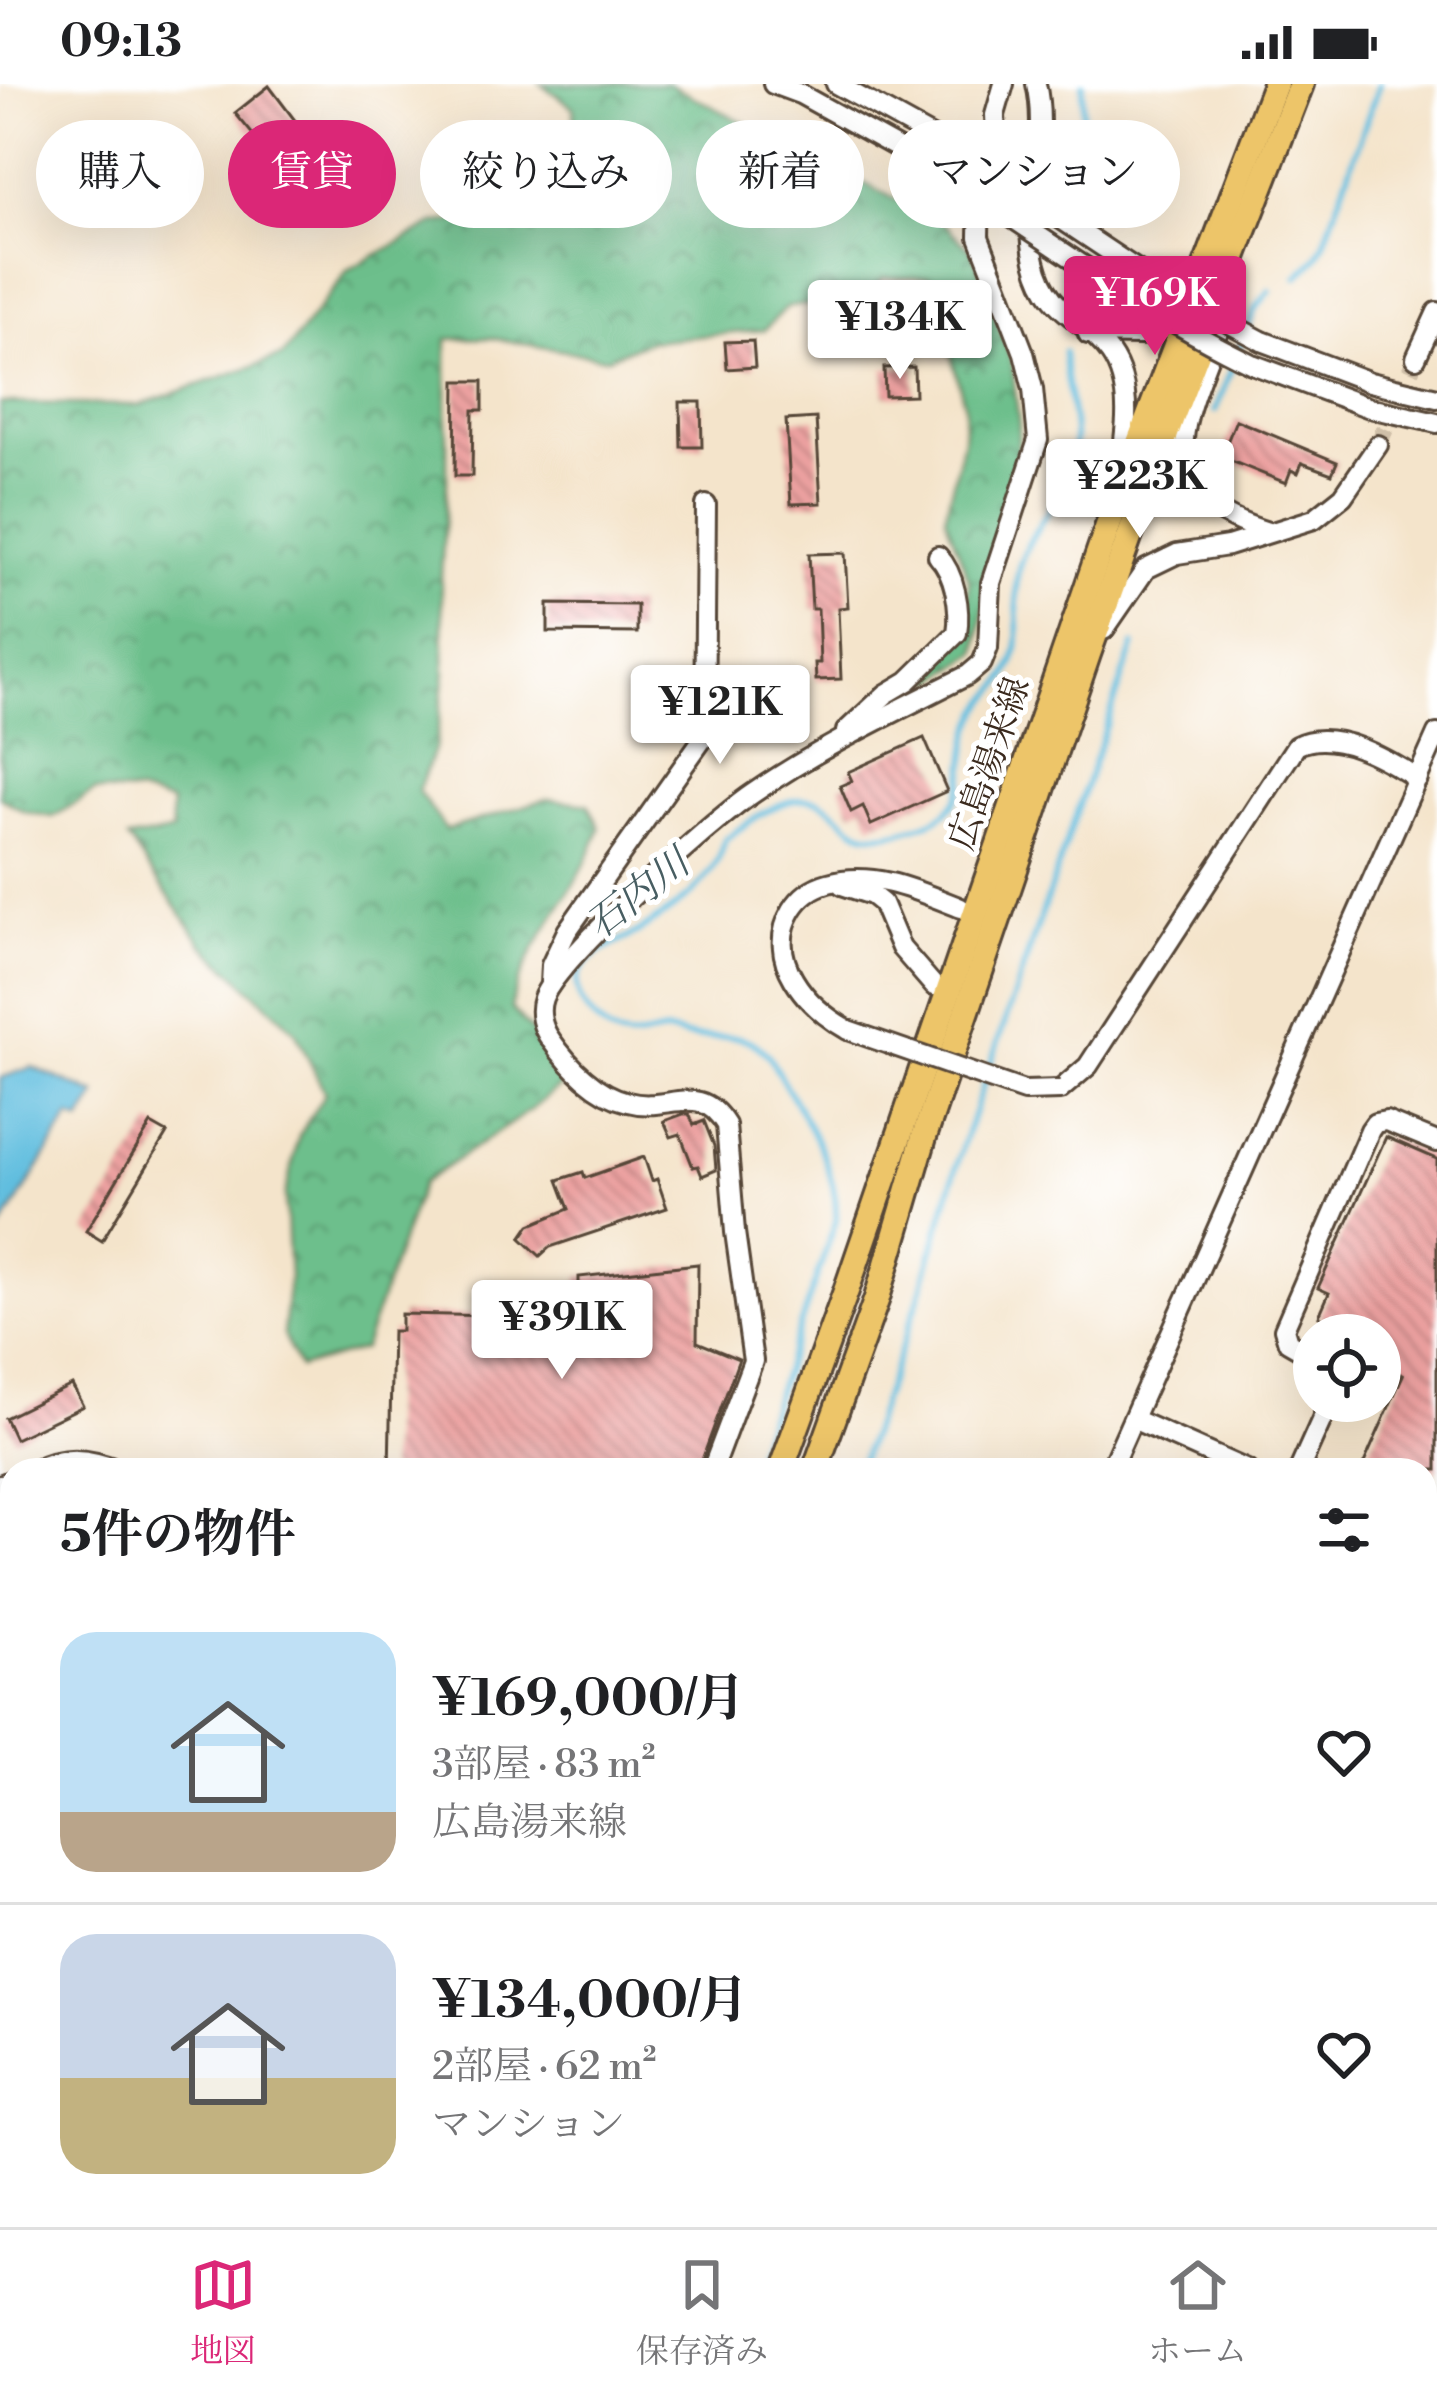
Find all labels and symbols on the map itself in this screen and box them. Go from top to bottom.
pin: ¥169K [1071,256,1239,358]
pin: ¥134K [816,280,984,382]
pin: ¥223K [1056,439,1224,541]
pin: ¥121K [636,665,804,767]
street label: 広島湯来線 [940,671,1041,856]
water label: 石内川 [577,837,703,950]
pin: ¥391K [478,1280,646,1382]

